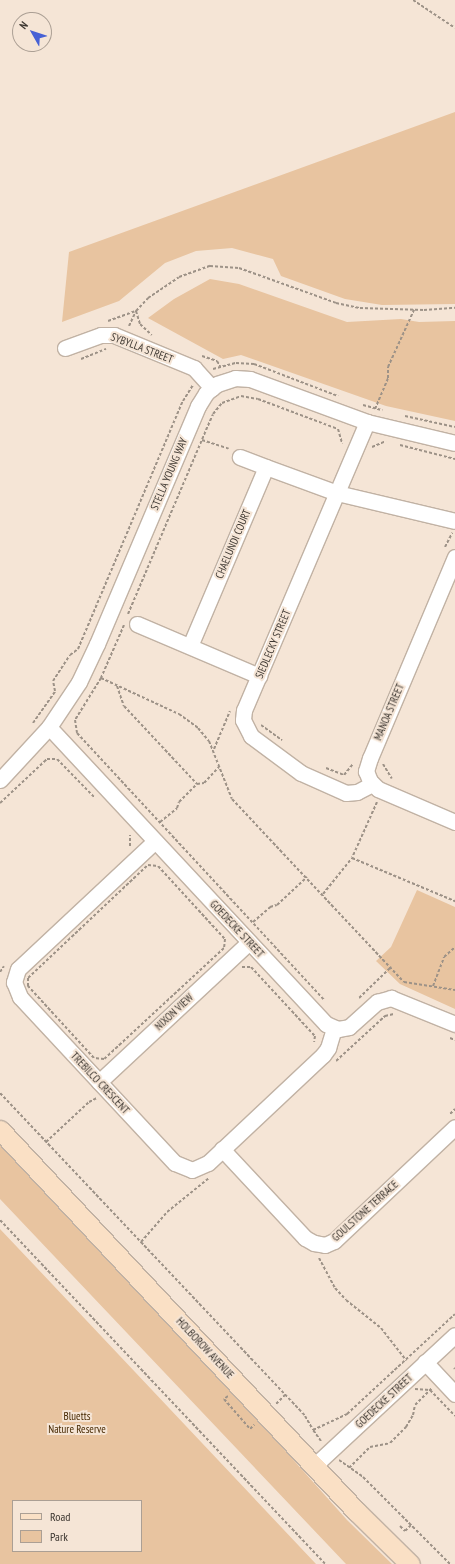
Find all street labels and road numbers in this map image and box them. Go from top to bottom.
street label: SYBYLLA STREET [109,330,175,366]
street label: STELLA YOUNG WAY [148,436,190,512]
street label: CHAELUNDI COURT [212,507,254,581]
street label: SIEDLECKY STREET [252,607,294,681]
street label: MANOA STREET [371,681,407,743]
street label: GOEDECKE STREET [207,898,267,960]
street label: NIXON VIEW [152,991,196,1033]
street label: TREBILCO CRESCENT [68,1049,132,1117]
street label: GOULSTONE TERRACE [329,1178,401,1244]
street label: HOLBOROW AVENUE [173,1315,237,1381]
street label: GOEDECKE STREET [353,1371,415,1431]

